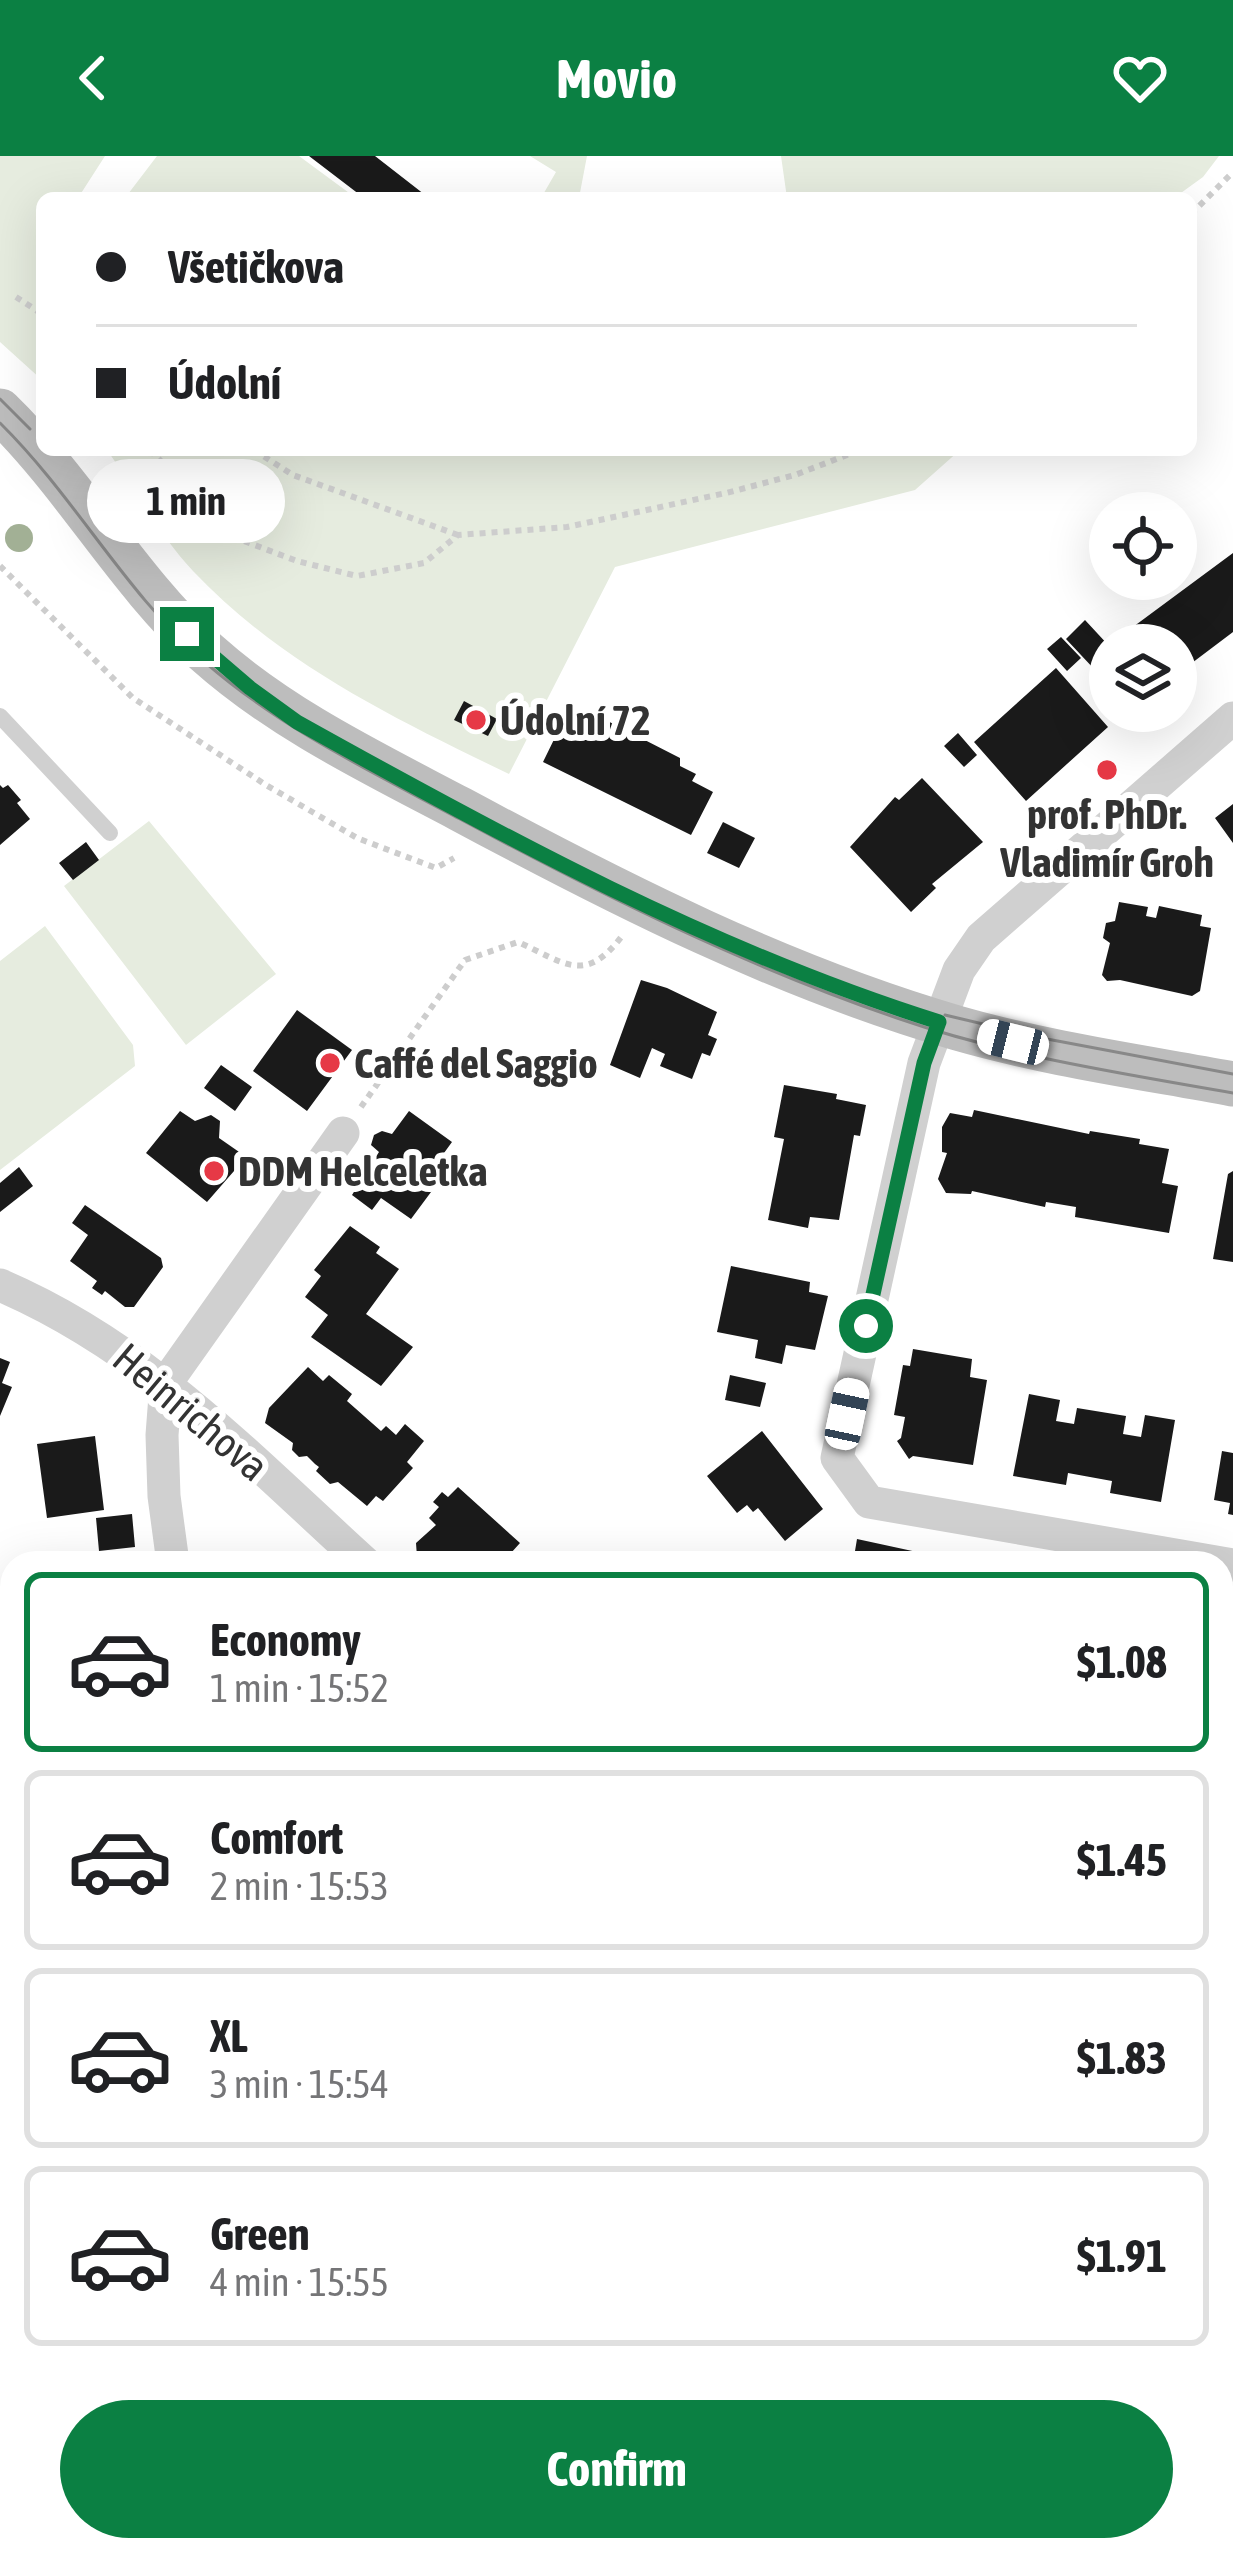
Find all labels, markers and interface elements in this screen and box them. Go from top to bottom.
icon: back [60,45,126,111]
icon: heart [1107,45,1173,111]
text: Movio [556,48,677,109]
text: Všetičkova [168,241,344,293]
text: Údolní [168,357,281,409]
callout: 1 min [88,460,286,544]
text: 1 min [146,479,226,523]
map controls [1089,492,1197,732]
button: locate [1089,492,1197,600]
route end [160,607,214,661]
button: layers [1089,624,1197,732]
place label: Údolní 72 [500,696,651,744]
marker: Údolní 72 [463,707,489,733]
marker: prof. PhDr. Vladimír Groh [1094,757,1120,783]
place label: prof. PhDr. Vladimír Groh [999,790,1214,886]
car [974,1016,1052,1068]
place label: Caffé del Saggio [354,1039,598,1087]
marker: Caffé del Saggio [317,1050,343,1076]
place label: DDM Helceletka [238,1147,488,1195]
marker: DDM Helceletka [201,1158,227,1184]
route start [839,1299,893,1353]
street label: Heinrichova [104,1333,278,1491]
car [822,1375,872,1453]
icon: car [66,1608,174,1716]
text: Economy [210,1614,361,1666]
text: $1.08 [1077,1636,1167,1688]
text: 1 min · 15:52 [210,1666,389,1710]
icon: car [66,1806,174,1914]
text: Comfort [210,1812,343,1864]
text: $1.45 [1077,1834,1167,1886]
text: 2 min · 15:53 [210,1864,389,1908]
icon: car [66,2004,174,2112]
text: XL [210,2010,248,2062]
text: $1.83 [1077,2032,1167,2084]
text: 3 min · 15:54 [210,2062,389,2106]
icon: car [66,2202,174,2310]
text: Green [210,2208,310,2260]
text: $1.91 [1077,2230,1167,2282]
text: 4 min · 15:55 [210,2260,389,2304]
button: Confirm [60,2400,1173,2538]

